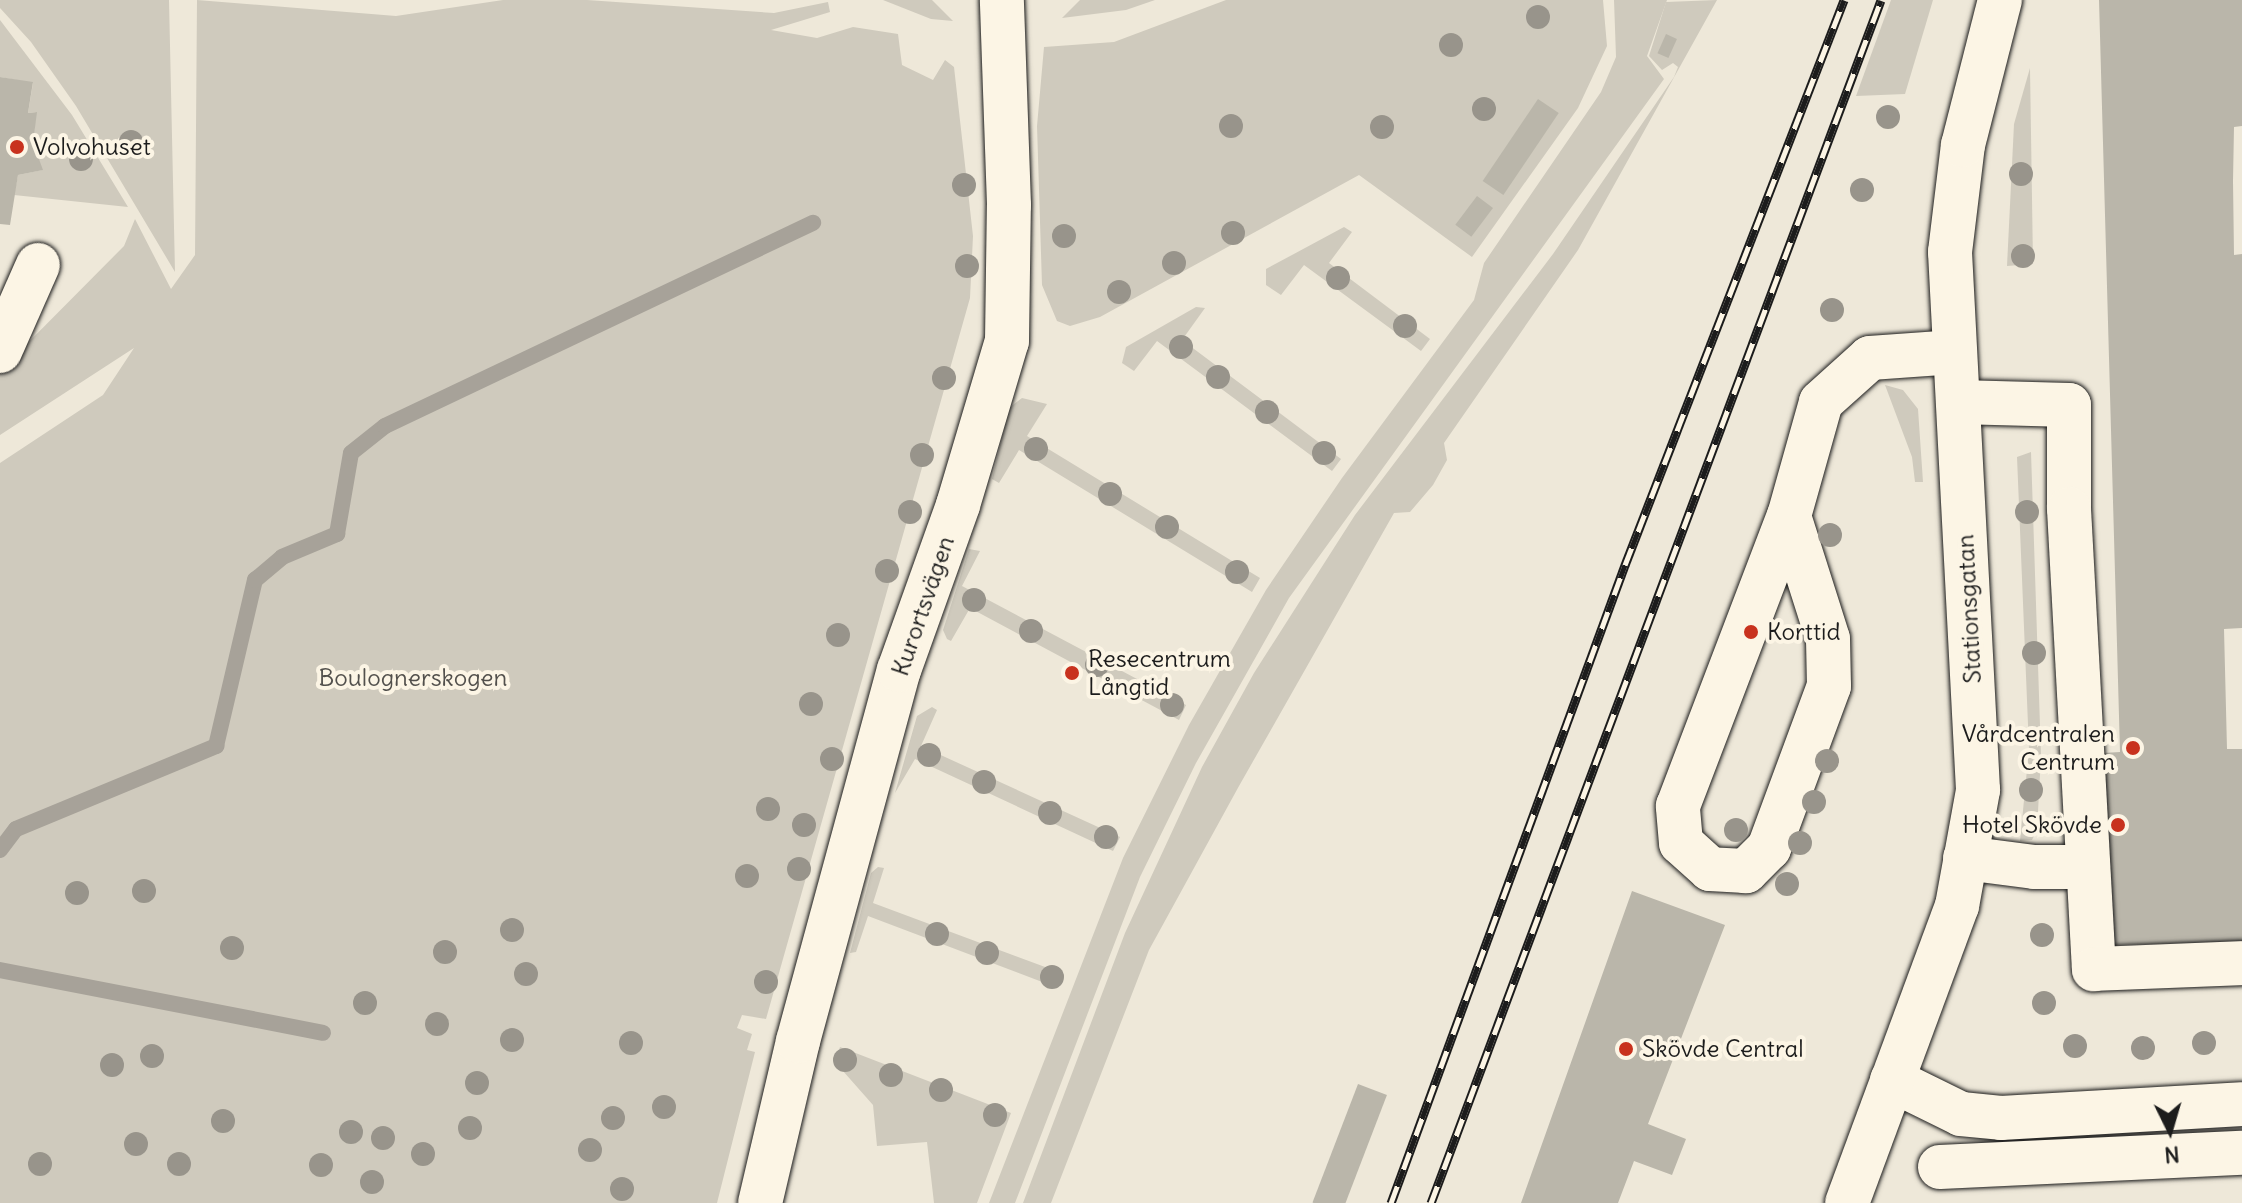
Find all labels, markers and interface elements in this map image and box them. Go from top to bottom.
place label: Volvohuset [33,133,151,161]
marker: Volvohuset [8,138,26,156]
street label: Kurortsvägen [886,532,960,680]
street label: Stationsgatan [1951,534,1987,684]
place label: Korttid [1767,618,1841,646]
marker: Korttid [1742,623,1760,641]
place label: Resecentrum Långtid [1088,645,1231,701]
park label: Boulognerskogen [319,664,507,692]
marker: Resecentrum Långtid [1063,664,1081,682]
place label: Vårdcentralen Centrum [1962,720,2115,776]
marker: Vårdcentralen Centrum [2122,737,2144,759]
place label: Hotel Skövde [1962,811,2102,839]
marker: Hotel Skövde [2109,816,2127,834]
place label: Skövde Central [1642,1035,1804,1063]
marker: Skövde Central [1617,1040,1635,1058]
north arrow [2130,1091,2210,1171]
text: N [2163,1140,2181,1170]

